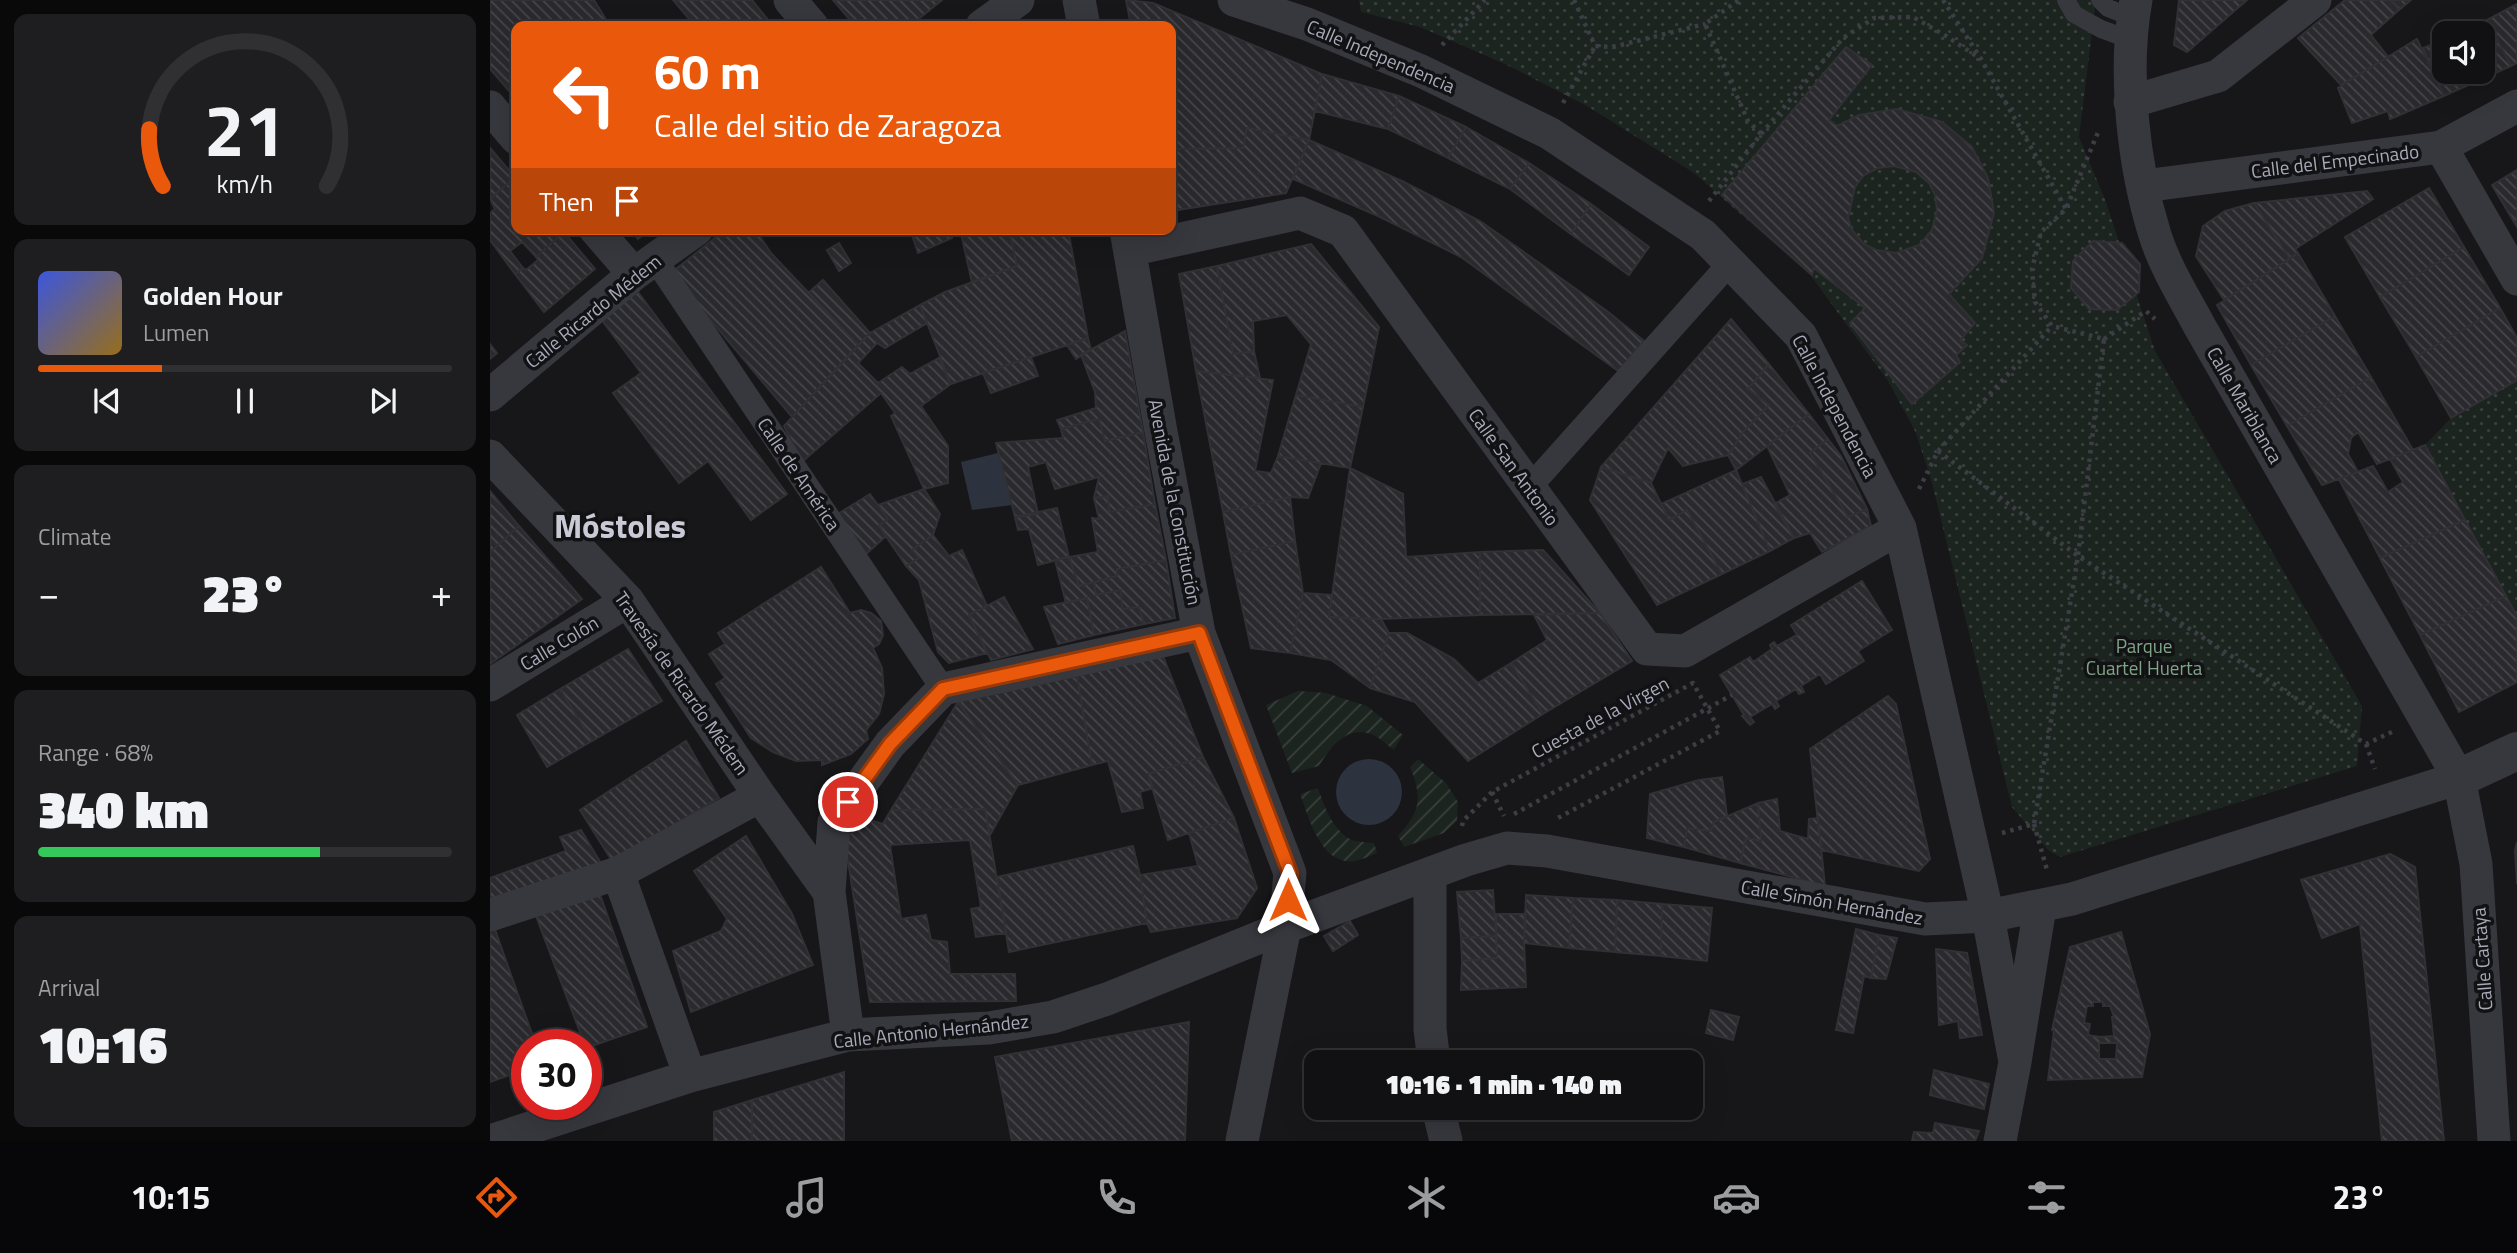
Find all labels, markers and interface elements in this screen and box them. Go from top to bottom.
street label: Calle Independencia [1303,11,1460,100]
map controls [2432,21,2495,84]
button: sound [2432,21,2495,84]
text: 60 m [654,33,761,108]
icon: left [539,49,630,140]
text: 21 [204,74,286,184]
text: Calle del sitio de Zaragoza [654,101,1001,149]
street label: Calle del Empecinado [2249,136,2421,185]
text: km/h [217,165,273,203]
text: Then [539,182,594,221]
icon: arrive [608,182,646,220]
street label: Calle Ricardo Médem [518,247,667,375]
text: Golden Hour [143,276,283,315]
text: Lumen [143,315,209,350]
street label: Calle Independencia [1785,329,1886,483]
street label: Calle Mariblanca [2200,341,2291,469]
icon: previous [88,382,126,420]
icon: pause [226,382,264,420]
icon: next [364,382,402,420]
street label: Avenida de la Constitución [1141,397,1210,607]
street label: Calle San Antonio [1462,402,1567,532]
street label: Calle de América [751,411,848,537]
district label: Móstoles [554,501,686,551]
text: Climate [38,519,111,554]
text: 23° [202,553,288,632]
text: − [38,564,59,622]
text: + [431,564,452,622]
street label: Travesía de Ricardo Médem [608,585,757,781]
street label: Calle Colón [514,608,604,677]
park label: Parque Cuartel Huerta [2086,631,2203,682]
street label: Cuesta de la Virgen [1526,668,1674,765]
text: Range · 68% [38,735,153,770]
text: 340 km [38,769,209,848]
pin [818,772,878,832]
icon: arrive [829,783,867,821]
position arrow [1251,863,1325,937]
street label: Calle Simón Hernández [1739,871,1925,932]
street label: Calle Cartaya [2463,906,2500,1012]
text: Arrival [38,970,100,1005]
text: 10:16 [38,1004,167,1083]
street label: Calle Antonio Hernández [832,1006,1030,1055]
speed limit sign: 30 [511,1029,602,1120]
text: 10:16 · 1 min · 140 m [1385,1065,1622,1104]
text: 10:15 [131,1173,210,1221]
icon: directions [472,1173,521,1222]
icon: music [782,1173,831,1222]
icon: phone [1092,1173,1141,1222]
icon: climate [1402,1173,1451,1222]
icon: car [1712,1173,1761,1222]
icon: filters [2022,1173,2071,1222]
text: 23° [2333,1173,2386,1221]

